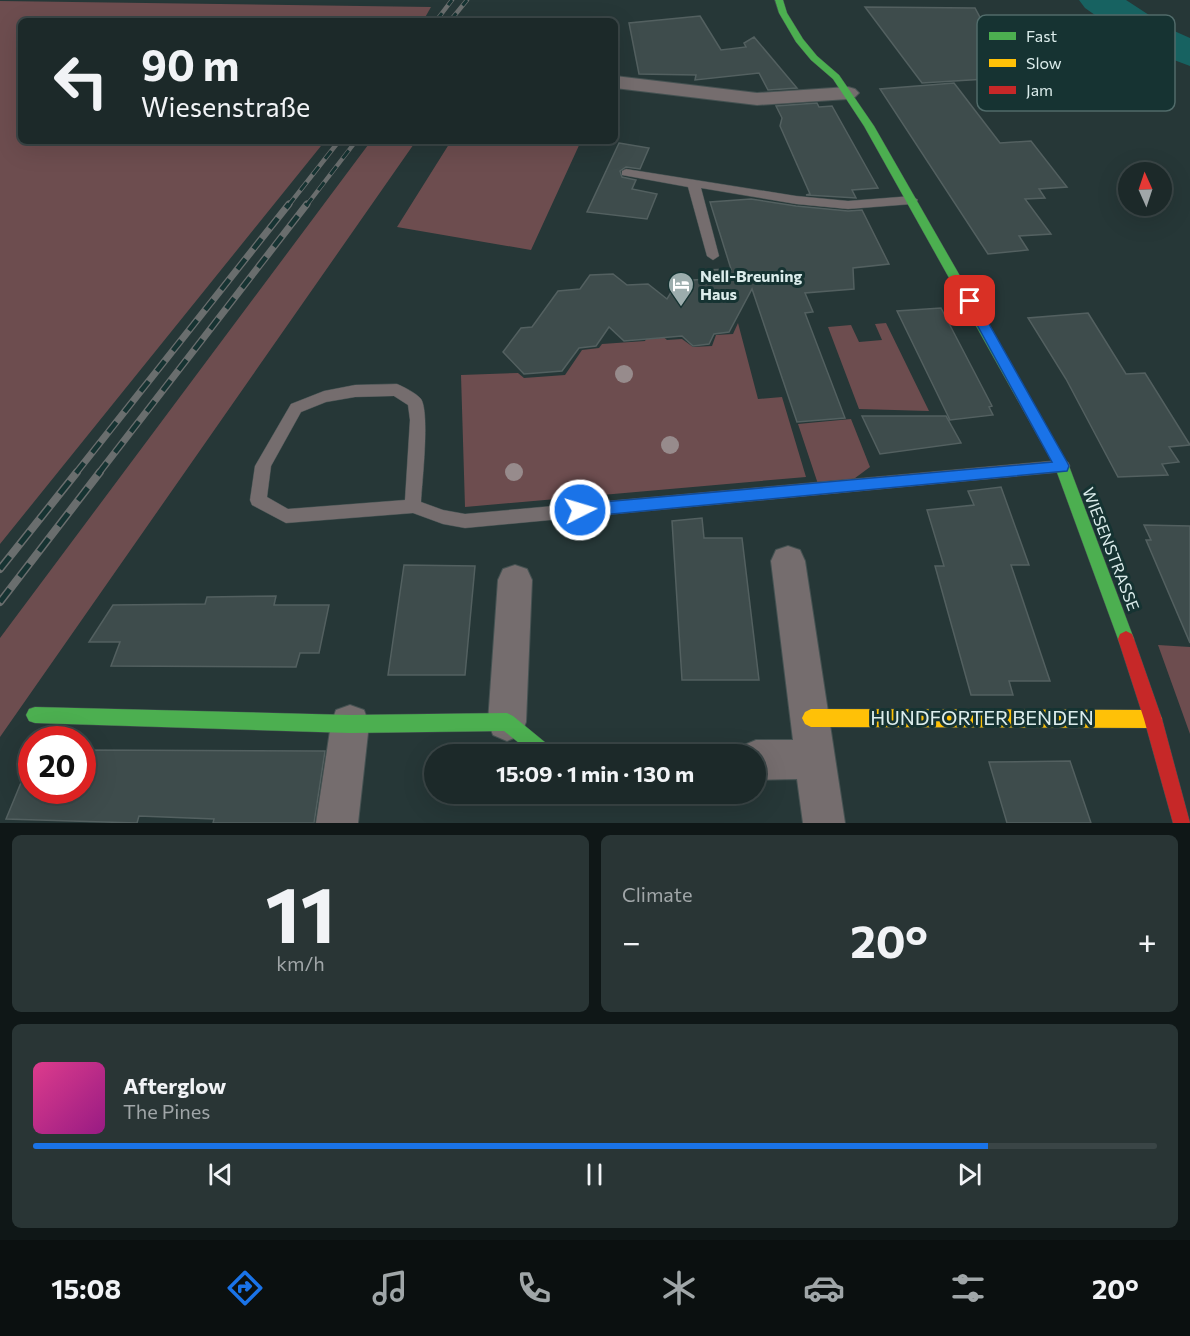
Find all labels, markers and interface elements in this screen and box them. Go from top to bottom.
legend [977,15,1175,111]
text: Fast [1026,26,1057,45]
text: 90 m [141,38,240,90]
icon: left [42,42,120,120]
text: Slow [1026,53,1062,72]
text: Jam [1026,80,1053,99]
text: Wiesenstraße [141,90,310,123]
north arrow [1118,162,1172,216]
map controls [1118,162,1172,216]
place label: Nell-Breuning Haus [700,266,802,303]
hotel icon: Nell-Breuning Haus [666,270,696,308]
pin [944,275,995,326]
icon: arrive [953,284,986,317]
position arrow [548,478,612,542]
street label: WIESENSTRASSE [1079,484,1144,613]
street label: HUNDFORTER BENDEN [870,705,1094,729]
speed limit sign: 20 [18,726,96,804]
text: 15:09 · 1 min · 130 m [496,760,694,787]
text: 11 [265,864,336,959]
text: Climate [622,882,692,906]
text: 20° [850,912,928,967]
text: − [622,920,641,961]
text: + [1138,920,1157,961]
text: km/h [276,951,325,975]
text: Afterglow [123,1072,226,1099]
text: The Pines [123,1099,210,1123]
icon: previous [204,1158,237,1191]
icon: pause [578,1158,611,1191]
icon: next [953,1158,986,1191]
icon: directions [224,1267,266,1309]
icon: music [369,1267,411,1309]
icon: phone [513,1267,555,1309]
icon: climate [658,1267,700,1309]
icon: car [803,1267,845,1309]
icon: filters [947,1267,989,1309]
text: 15:08 [51,1272,121,1305]
text: 20° [1092,1272,1139,1305]

